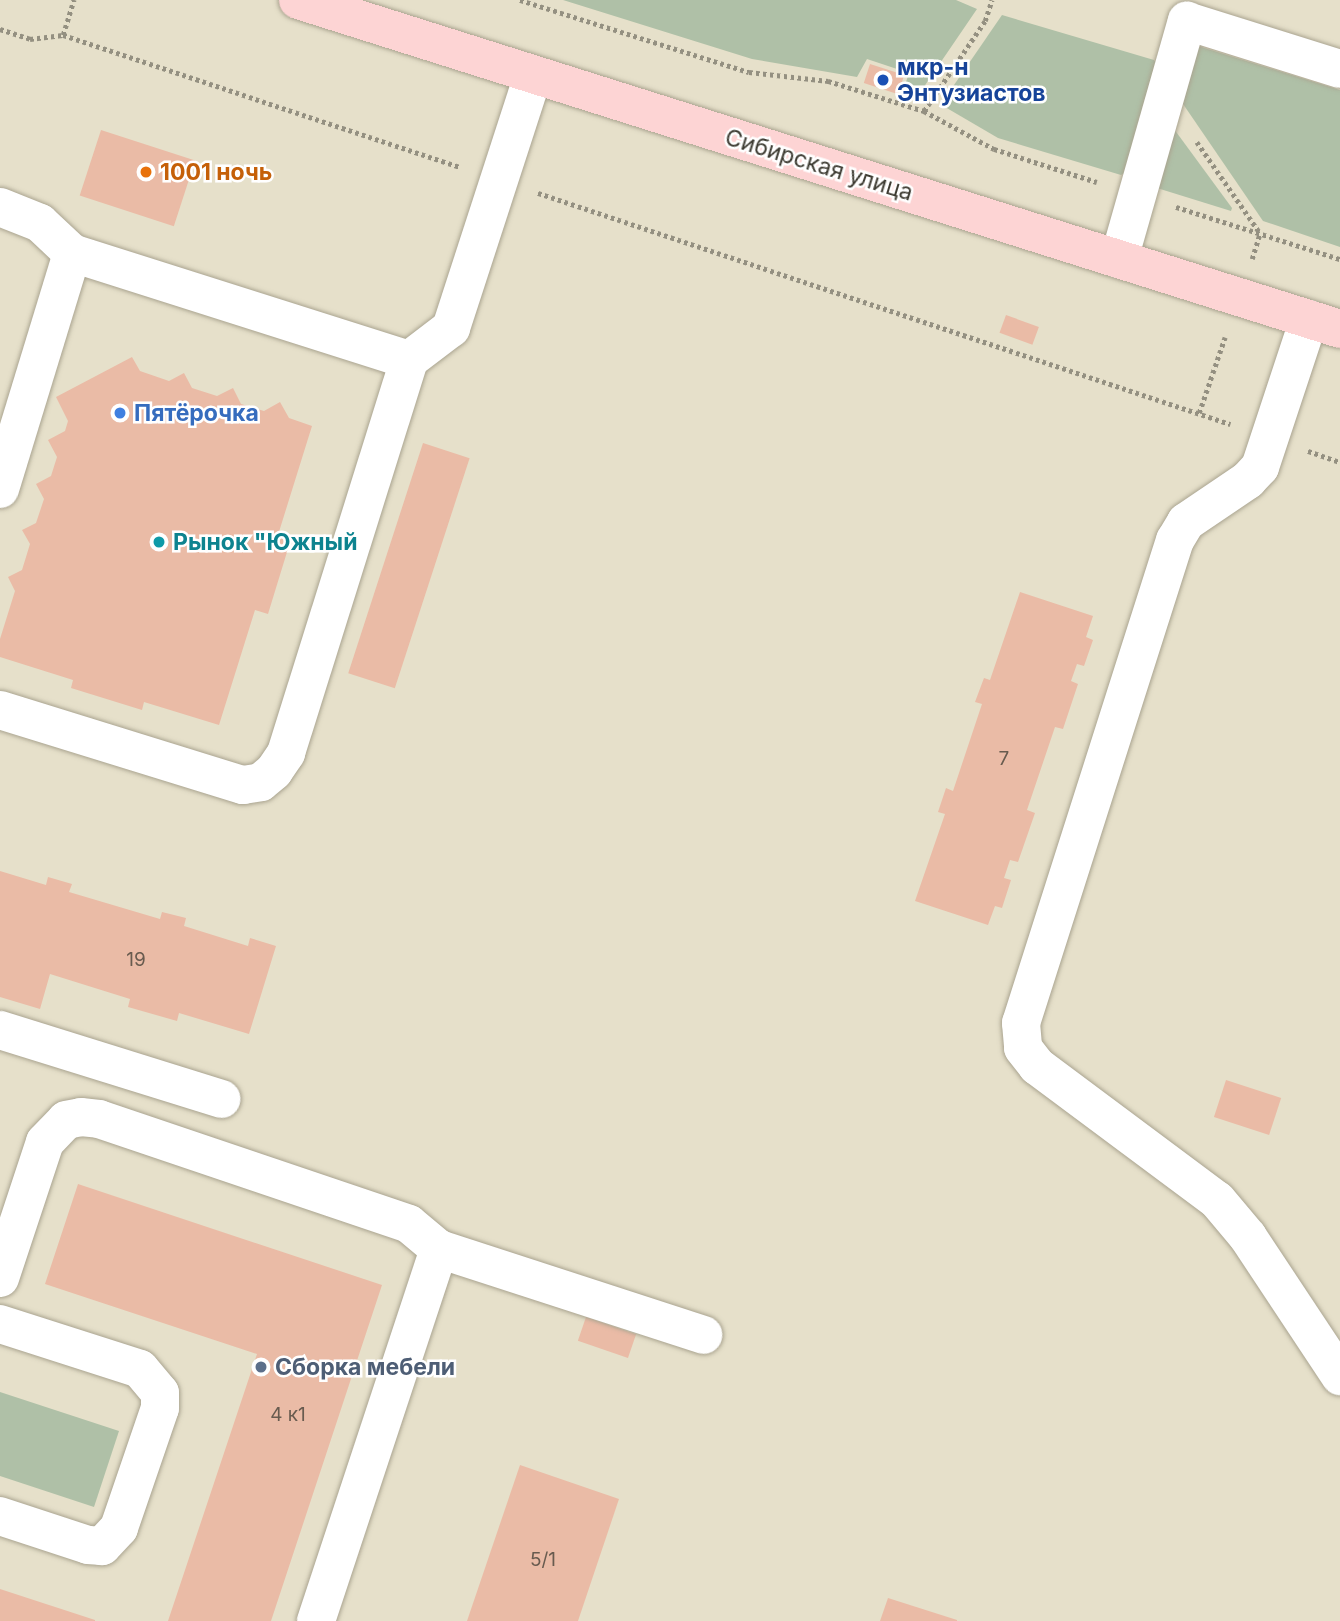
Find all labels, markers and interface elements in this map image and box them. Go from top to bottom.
place label: мкр-н Энтузиастов [897,53,1046,107]
marker: мкр-н Энтузиастов [875,72,891,88]
street label: Сибирская улица [722,123,916,207]
place label: 1001 ночь [160,158,272,186]
marker: 1001 ночь [138,164,154,180]
place label: Пятёрочка [134,399,259,427]
marker: Пятёрочка [112,405,128,421]
place label: Рынок "Южный [173,528,357,556]
marker: Рынок "Южный [151,534,167,550]
house number: 7 [999,748,1009,770]
house number: 19 [126,949,146,971]
place label: Сборка мебели [275,1353,455,1381]
marker: Сборка мебели [253,1359,269,1375]
house number: 4 к1 [270,1404,306,1426]
house number: 5/1 [530,1549,556,1571]

